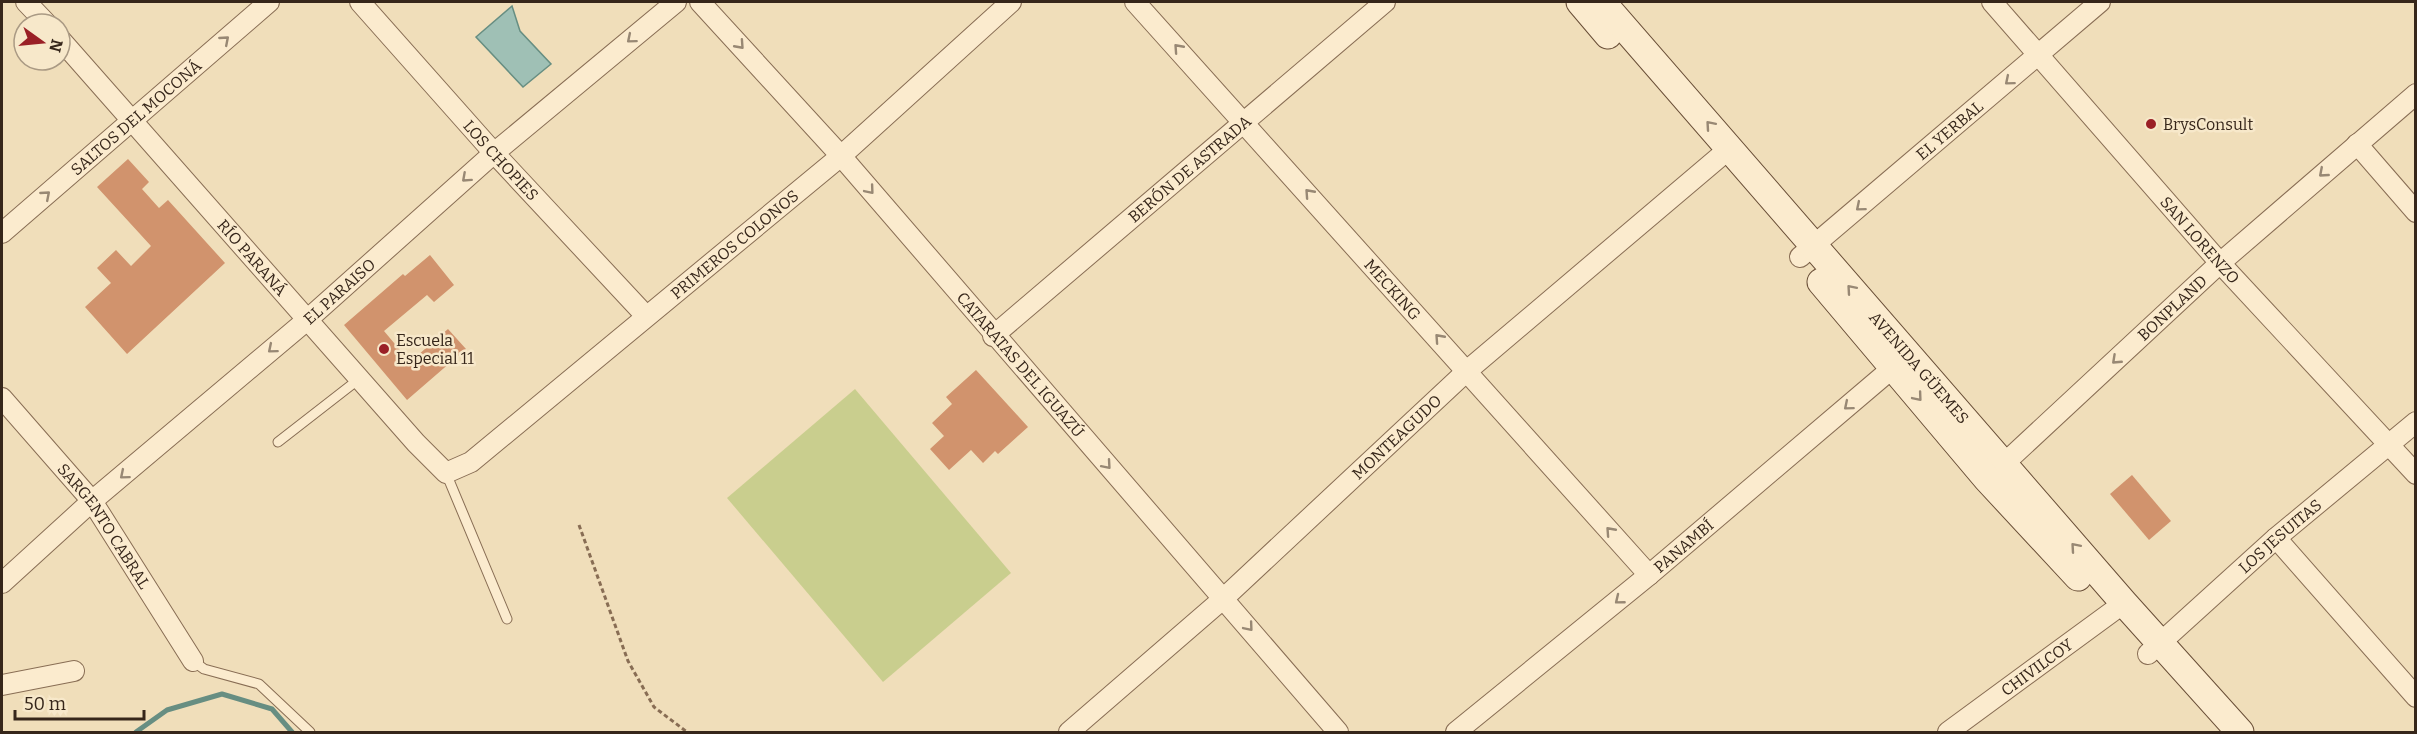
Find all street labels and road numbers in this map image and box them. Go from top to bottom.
street label: SALTOS DEL MOCONÁ [67,54,205,179]
street label: EL YERBAL [1912,96,1987,164]
street label: BERÓN DE ASTRADA [1124,111,1255,226]
street label: LOS CHOPIES [460,116,543,204]
street label: PRIMEROS COLONOS [667,186,802,303]
street label: SAN LORENZO [2156,192,2244,287]
street label: RÍO PARANÁ [214,215,292,300]
street label: EL PARAISO [299,254,379,328]
street label: MECKING [1361,255,1425,324]
street label: BONPLAND [2134,271,2211,344]
street label: CATARATAS DEL IGUAZÚ [953,288,1089,441]
street label: AVENIDA GÜEMES [1866,308,1973,427]
street label: MONTEAGUDO [1348,391,1445,483]
street label: SARGENTO CABRAL [54,459,154,592]
street label: LOS JESUITAS [2235,495,2325,577]
street label: PANAMBÍ [1650,514,1717,576]
street label: CHIVILCOY [1997,634,2077,700]

